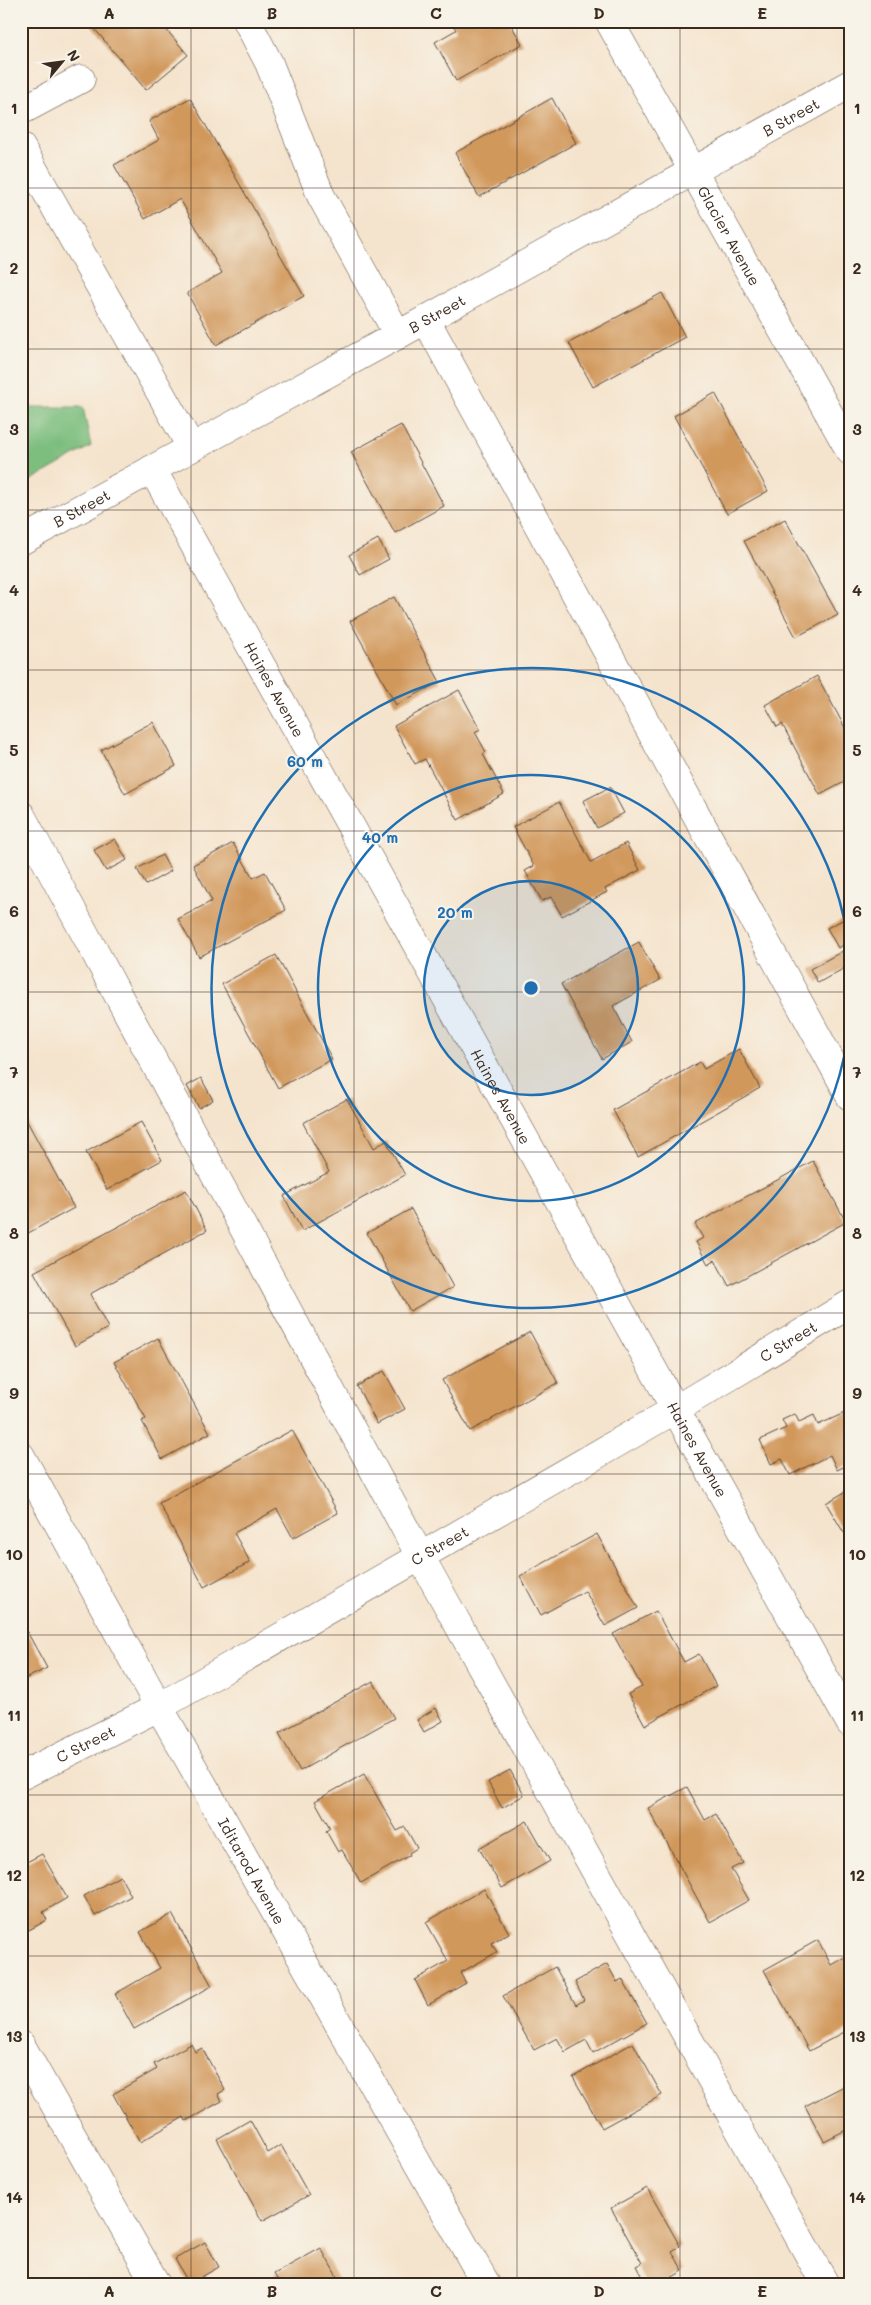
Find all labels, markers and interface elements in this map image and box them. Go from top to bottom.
text: A [103,2,115,23]
text: B [267,2,277,23]
text: C [430,2,442,23]
text: D [593,2,605,23]
text: E [757,2,767,23]
north arrow [38,38,88,88]
text: N [63,46,85,65]
street label: B Street [759,93,823,141]
text: 1 [10,97,18,118]
text: 1 [853,97,861,118]
street label: Glacier Avenue [693,182,765,289]
text: 2 [10,257,19,278]
text: 2 [853,257,862,278]
street label: B Street [405,290,469,337]
text: 3 [9,418,19,439]
text: 3 [852,418,862,439]
street label: B Street [50,484,114,532]
text: 4 [9,579,19,600]
text: 4 [852,579,862,600]
street label: Haines Avenue [240,638,309,741]
text: 5 [9,739,19,760]
text: 5 [852,739,862,760]
text: 60 m [287,751,323,771]
text: 40 m [362,827,398,847]
text: 6 [9,900,19,921]
text: 6 [852,900,862,921]
text: 20 m [437,902,473,922]
centre of rings [522,979,540,997]
street label: Haines Avenue [467,1045,536,1148]
text: 7 [10,1061,19,1082]
text: 7 [853,1061,862,1082]
text: 8 [9,1222,19,1243]
text: 8 [852,1222,862,1243]
street label: C Street [756,1316,820,1366]
text: 9 [9,1382,19,1403]
text: 9 [852,1382,862,1403]
street label: Haines Avenue [663,1398,732,1501]
street label: C Street [407,1521,472,1570]
text: 10 [5,1543,23,1564]
text: 10 [848,1543,866,1564]
text: 11 [7,1704,21,1725]
text: 11 [850,1704,864,1725]
street label: C Street [53,1721,118,1767]
street label: Iditarod Avenue [214,1814,290,1928]
text: 12 [6,1864,22,1885]
text: 12 [849,1864,865,1885]
text: 13 [6,2025,23,2046]
text: 13 [849,2025,866,2046]
text: 14 [5,2186,23,2207]
text: 14 [848,2186,866,2207]
text: A [103,2280,115,2301]
text: B [267,2280,277,2301]
text: C [430,2280,442,2301]
text: D [593,2280,605,2301]
text: E [757,2280,767,2301]

